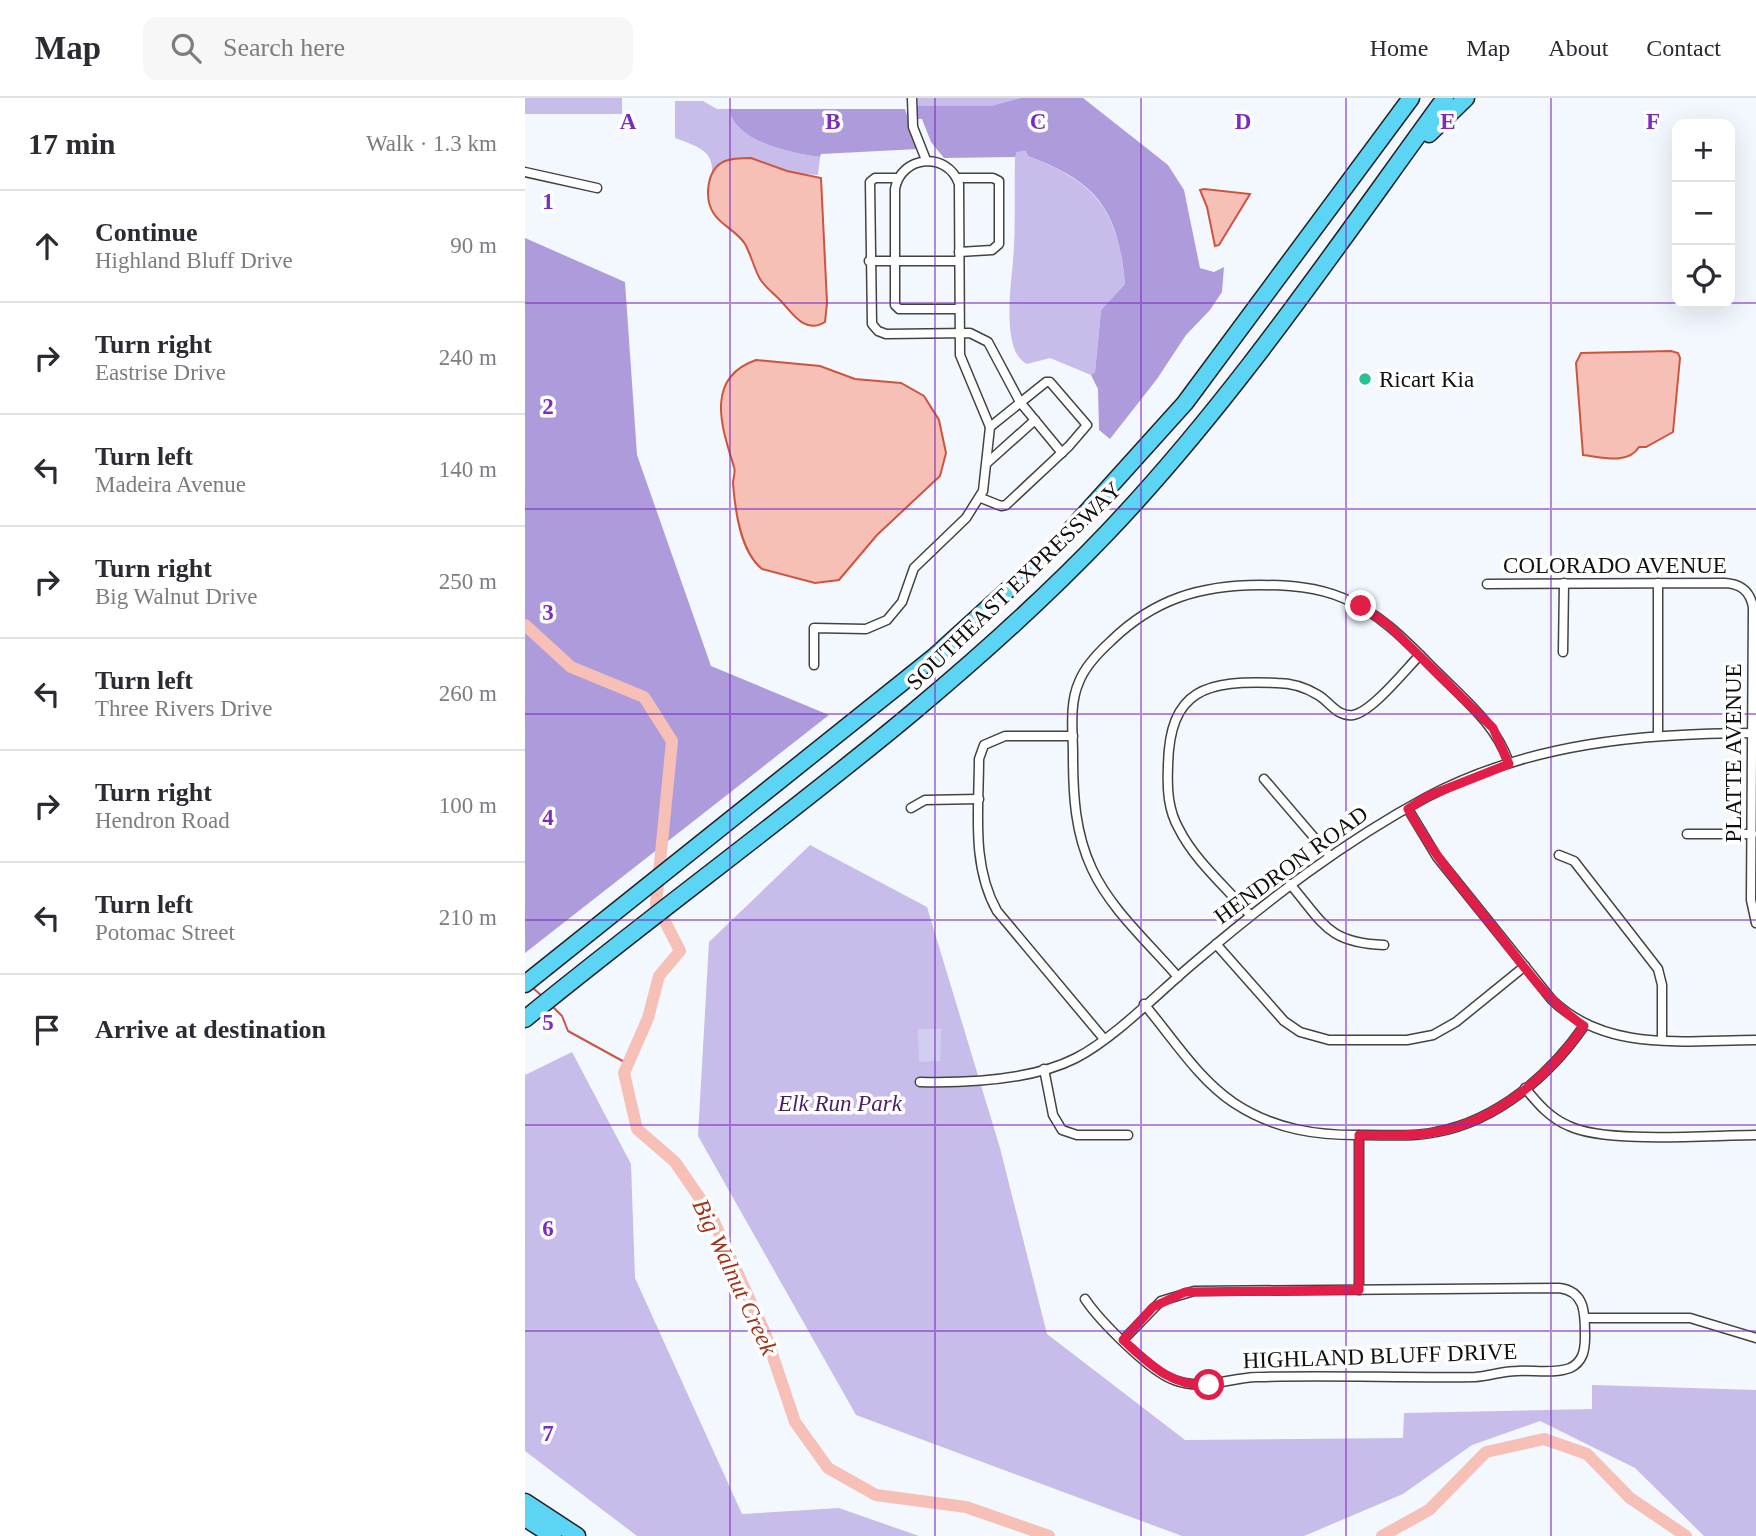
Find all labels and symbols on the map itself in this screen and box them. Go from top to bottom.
text: A [620,109,637,134]
text: B [825,109,841,134]
text: C [1030,109,1046,134]
text: D [1235,109,1251,134]
text: E [1440,109,1456,134]
text: F [1646,109,1660,134]
text: 1 [542,189,554,214]
place label: Ricart Kia [1379,367,1474,392]
marker: Ricart Kia [1357,371,1373,387]
text: 2 [542,394,554,419]
street label: SOUTHEAST EXPRESSWAY [902,477,1127,695]
street label: COLORADO AVENUE [1503,553,1727,578]
route end [1345,590,1376,621]
text: 3 [542,600,554,625]
street label: PLATTE AVENUE [1721,663,1746,843]
street label: HENDRON ROAD [1209,801,1373,929]
text: 4 [542,805,554,830]
text: 5 [542,1010,554,1035]
park label: Elk Run Park [777,1091,903,1116]
water label: Big Walnut Creek [688,1195,783,1359]
text: 6 [542,1216,554,1241]
street label: HIGHLAND BLUFF DRIVE [1242,1339,1518,1373]
route start [1193,1369,1224,1400]
text: 7 [542,1421,554,1446]

